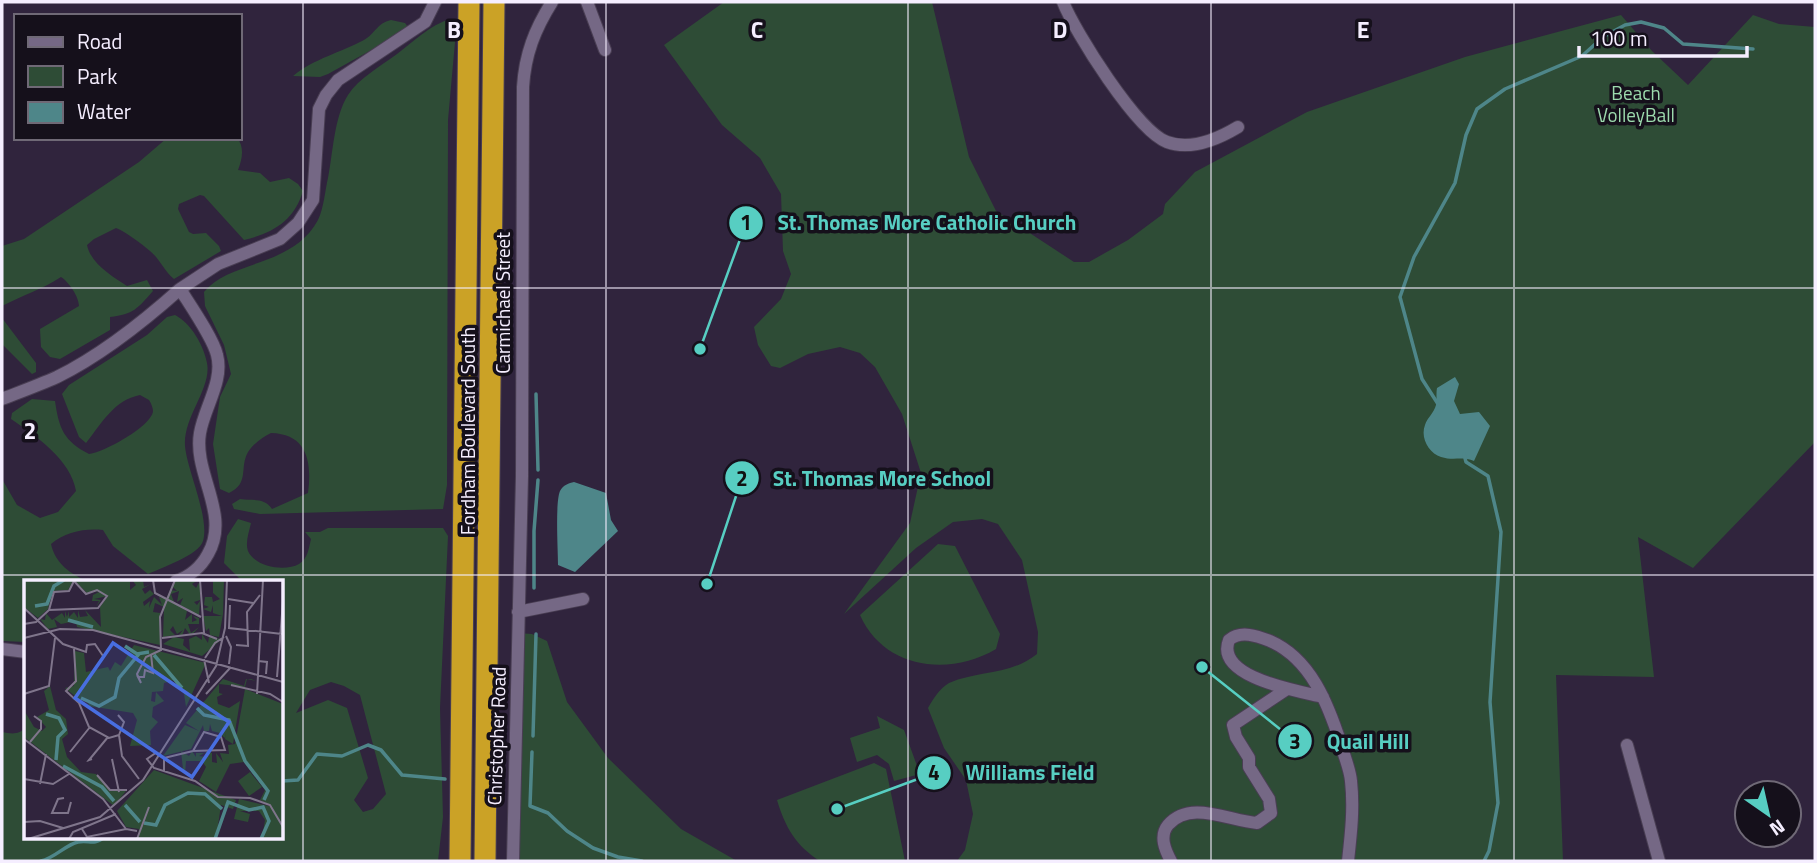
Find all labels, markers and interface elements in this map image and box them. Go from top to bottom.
text: B [447,12,461,47]
text: C [751,12,763,47]
text: D [1053,12,1067,47]
text: E [1357,12,1369,47]
legend [14,14,242,140]
scale bar [1579,14,1747,58]
text: 100 m [1590,22,1647,54]
text: Road [77,25,122,57]
text: Park [77,60,117,92]
park label: Beach VolleyBall [1597,78,1675,129]
text: Water [77,95,131,127]
callout: St. Thomas More Catholic Church [728,202,1090,244]
text: 1 [740,206,752,238]
text: St. Thomas More Catholic Church [778,206,1076,238]
street label: Carmichael Street [488,232,517,374]
street label: Fordham Boulevard South [453,327,482,535]
text: 2 [24,413,36,448]
callout: St. Thomas More School [724,457,1005,499]
text: 2 [736,462,748,494]
text: St. Thomas More School [773,462,991,494]
inset map [24,580,284,838]
street label: Christopher Road [479,666,513,806]
callout: Quail Hill [1278,720,1424,762]
text: 3 [1289,725,1301,757]
text: Quail Hill [1327,725,1409,757]
callout: Williams Field [916,752,1108,794]
text: 4 [928,756,940,788]
text: Williams Field [965,756,1095,788]
north arrow [1733,779,1803,849]
text: N [1764,813,1791,844]

